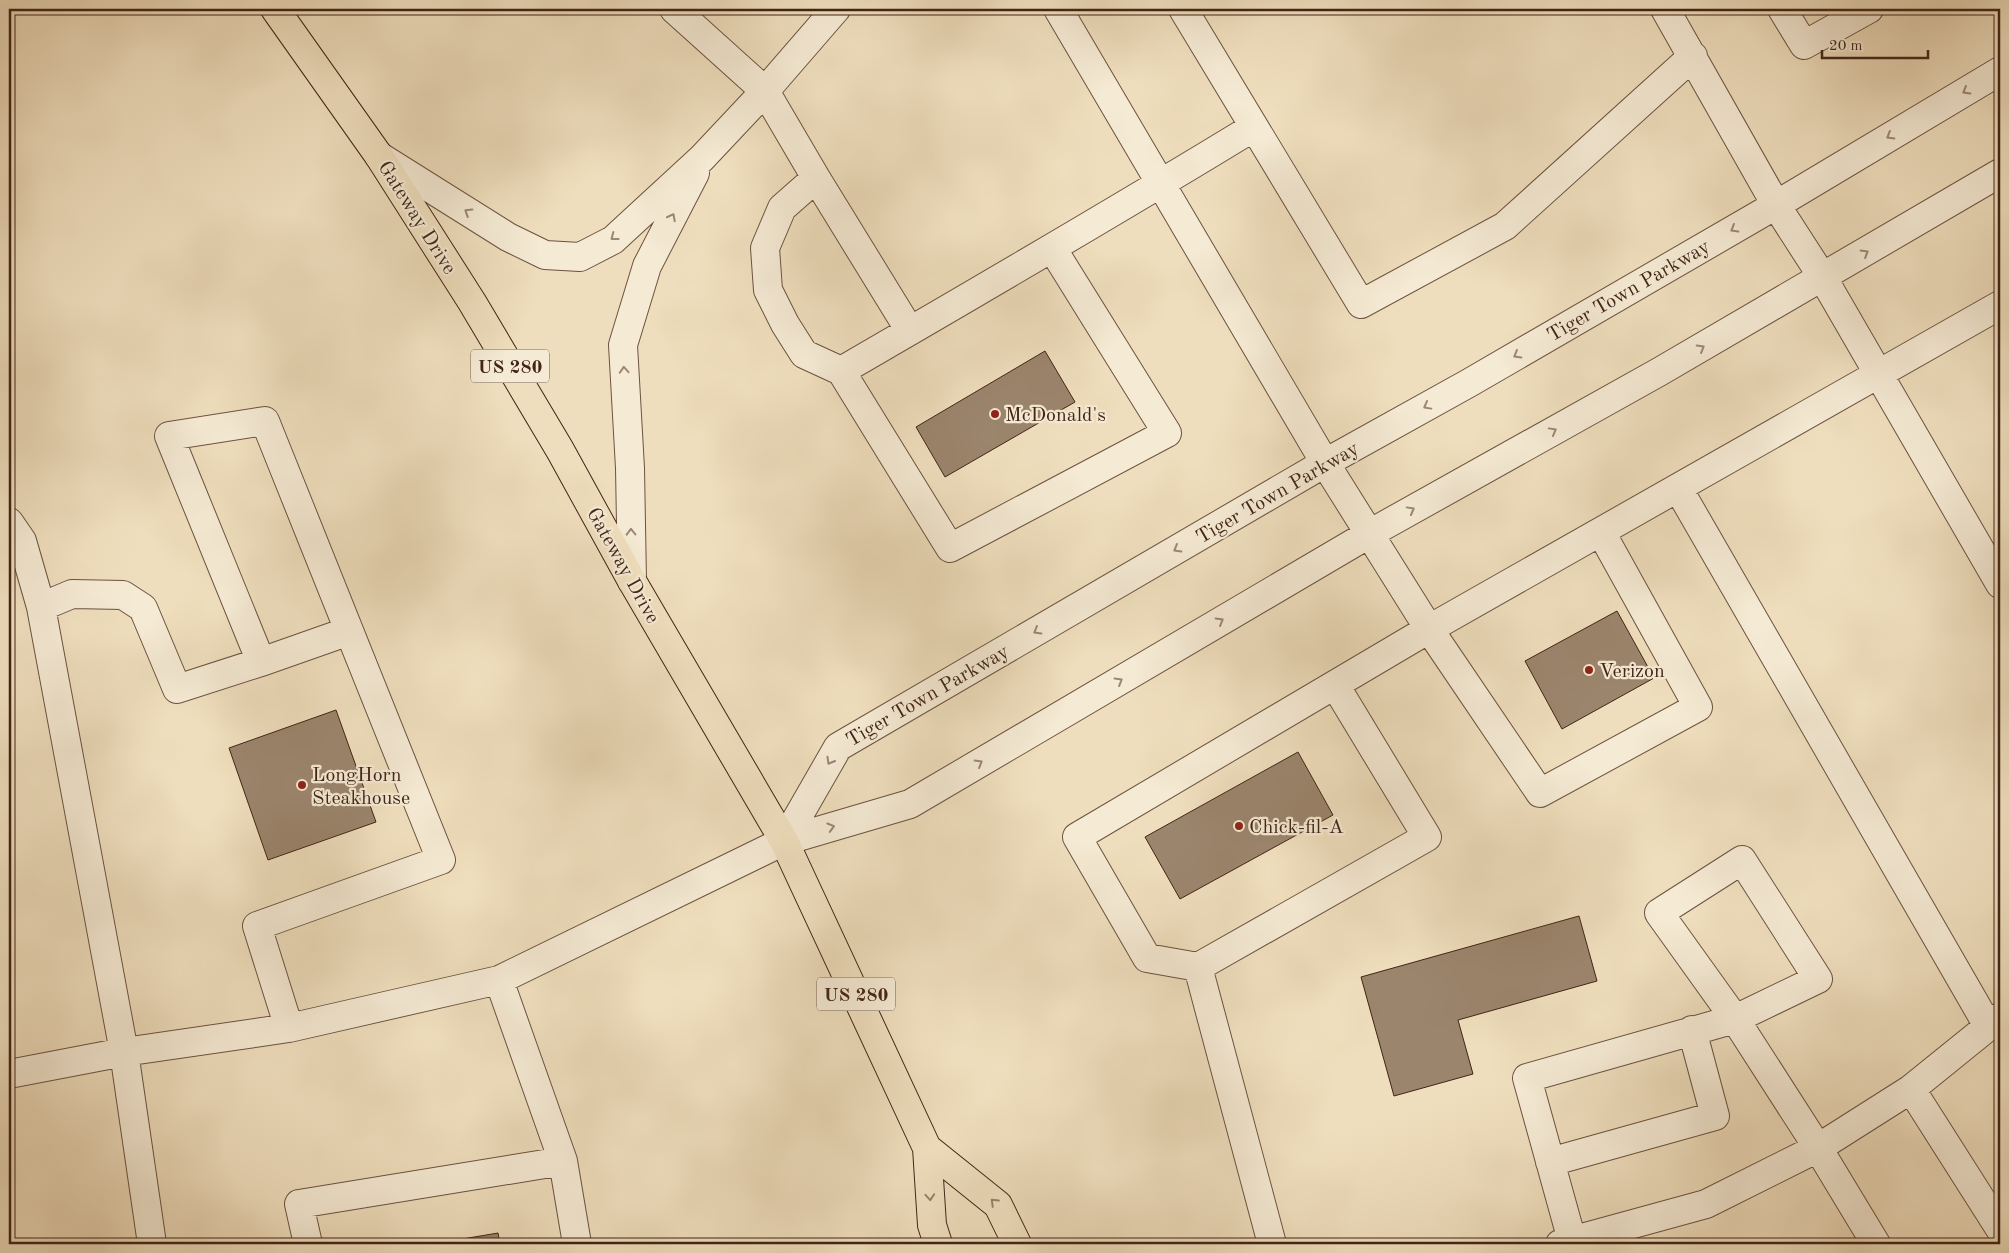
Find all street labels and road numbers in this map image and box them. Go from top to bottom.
street label: Gateway Drive [374,158,459,278]
street label: Tiger Town Parkway [1544,237,1714,346]
road number: US 280 [471,350,549,382]
street label: Tiger Town Parkway [1193,439,1363,548]
street label: Gateway Drive [582,505,662,627]
street label: Tiger Town Parkway [843,642,1013,751]
road number: US 280 [817,978,895,1011]

